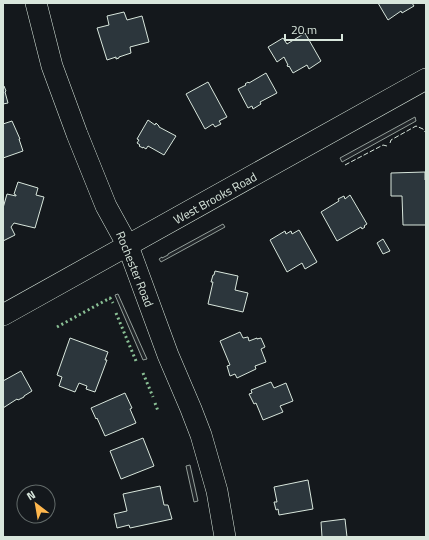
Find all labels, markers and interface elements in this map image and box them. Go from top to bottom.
scale bar [285,16,342,42]
text: 20 m [291,20,317,39]
street label: West Brooks Road [170,167,260,229]
street label: Rochester Road [111,228,159,310]
north arrow [16,484,56,524]
text: N [23,487,38,504]

